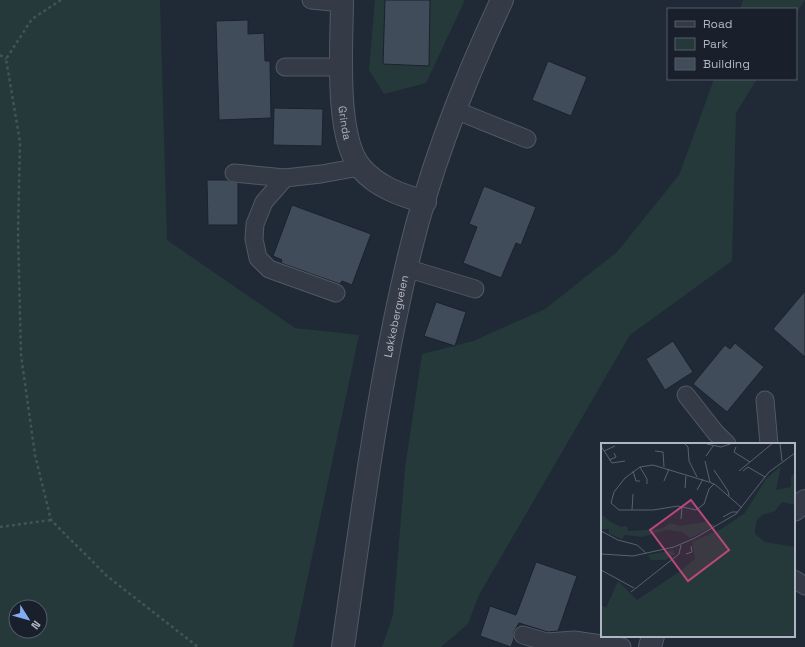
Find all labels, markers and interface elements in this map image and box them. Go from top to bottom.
legend [667,8,797,80]
text: Road [703,16,732,32]
text: Park [703,36,728,52]
text: Building [703,56,750,72]
street label: Grinda [336,105,355,142]
street label: Løkkebergveien [381,274,411,359]
inset map [601,443,795,637]
north arrow [8,599,48,639]
text: N [28,618,44,632]

